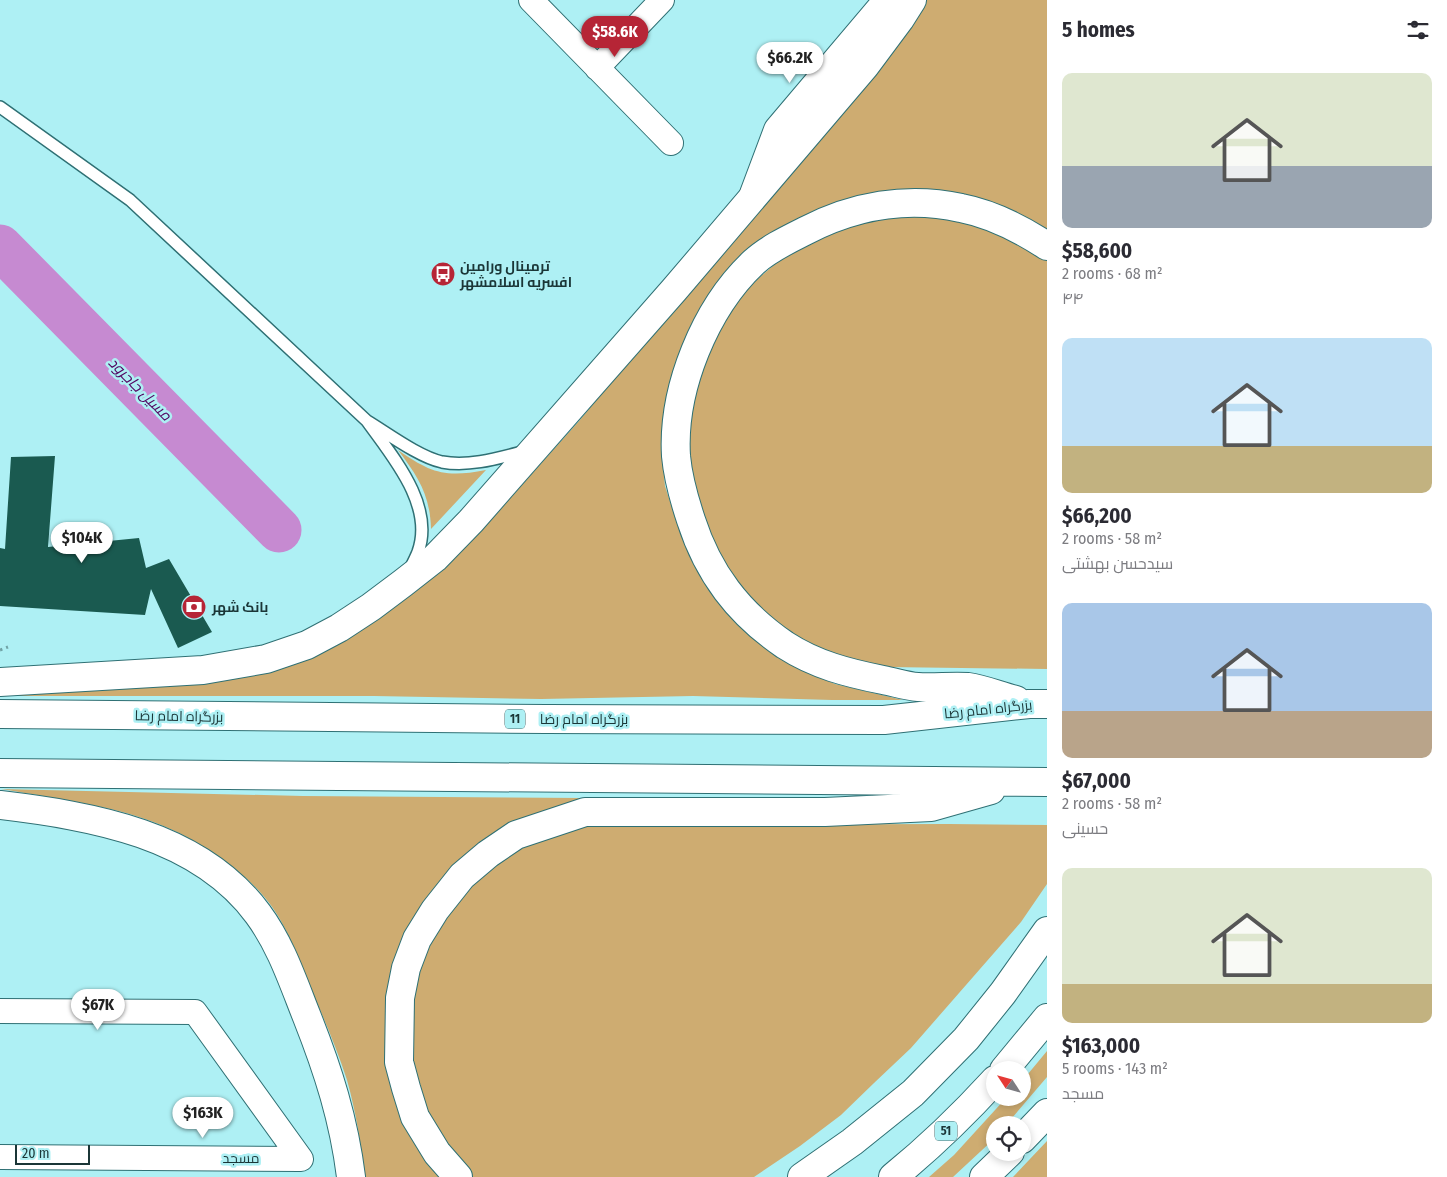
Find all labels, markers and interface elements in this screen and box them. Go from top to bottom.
pin: $58.6K [574,15,656,58]
icon: filters [1404,16,1432,44]
text: 5 homes [1062,17,1135,43]
text: $58.6K [592,22,638,41]
pin: $66.2K [749,42,831,84]
text: $66.2K [767,48,813,67]
icon: home [1202,105,1292,195]
text: $58,600 [1062,238,1132,264]
place label: ترمینال ورامین افسریه اسلامشهر [459,258,572,291]
bus stop icon: ترمینال ورامین افسریه اسلامشهر [430,261,456,287]
text: 2 rooms · 68 m² [1062,264,1163,283]
text: ۴۴ [1062,289,1083,308]
water label: مسیل جاجرود [105,354,176,425]
icon: home [1202,370,1292,460]
text: $66,200 [1062,503,1132,529]
pin: $104K [47,522,117,564]
text: $104K [62,528,102,547]
text: 2 rooms · 58 m² [1062,529,1162,548]
text: سیدحسن بهشتی [1062,554,1173,573]
bank icon: بانک شهر [181,594,207,620]
place label: بانک شهر [211,599,268,616]
icon: home [1202,635,1292,725]
street label: بزرگراه امام رضا [943,696,1033,724]
street label: بزرگراه امام رضا [134,707,224,727]
road number: 11 [505,710,525,729]
street label: بزرگراه امام رضا [540,711,628,729]
text: $67,000 [1062,768,1131,794]
text: 2 rooms · 58 m² [1062,794,1162,813]
text: حسینی [1062,819,1108,838]
icon: home [1202,900,1292,990]
pin: $67K [68,988,128,1031]
text: $67K [82,995,114,1014]
text: $163,000 [1062,1033,1140,1059]
text: 5 rooms · 143 m² [1062,1059,1168,1078]
north arrow [986,1061,1031,1106]
map controls [986,1061,1031,1161]
text: مسجد [1062,1084,1104,1103]
pin: $163K [168,1096,238,1139]
text: $163K [183,1103,223,1122]
button: locate [986,1116,1031,1161]
road number: 51 [935,1122,957,1140]
scale bar [15,1142,90,1165]
text: 20 m [22,1145,50,1162]
street label: مسجد [223,1150,259,1167]

